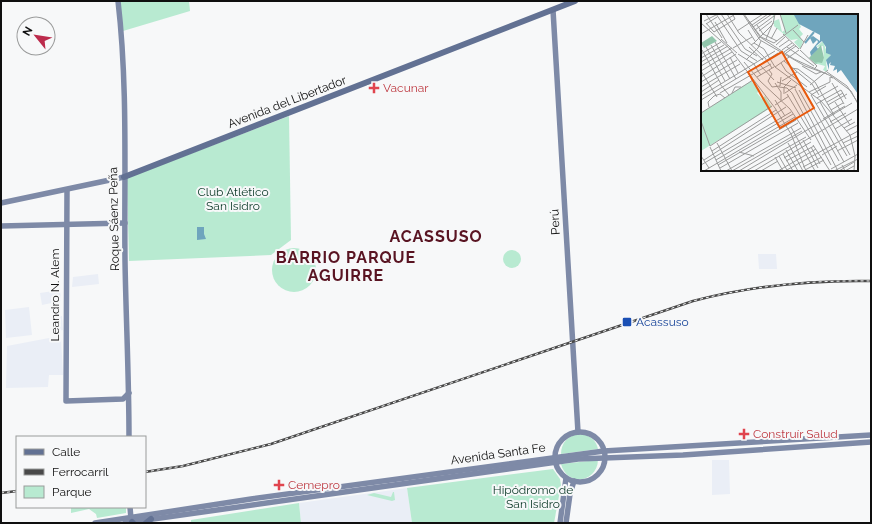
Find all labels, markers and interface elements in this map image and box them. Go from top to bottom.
inset map [701,14,858,171]
north arrow [16,16,56,56]
text: N [20,24,36,38]
street label: Avenida del Libertador [226,73,349,131]
place label: Vacunar [383,81,429,95]
marker: Vacunar [368,82,380,94]
street label: Roque Sáenz Peña [106,167,122,271]
park label: Club Atlético San Isidro [197,185,269,213]
street label: Perú [547,209,563,235]
district label: ACASSUSO [389,227,483,246]
district label: BARRIO PARQUE AGUIRRE [276,248,416,285]
street label: Leandro N. Alem [48,249,62,341]
place label: Acassuso [636,315,689,329]
marker: Acassuso [621,316,633,328]
place label: Construír Salud [753,427,838,441]
marker: Construír Salud [738,428,750,440]
legend [16,436,146,508]
street label: Avenida Santa Fe [450,440,546,468]
text: Calle [52,445,80,459]
text: Ferrocarril [52,465,109,479]
place label: Cemepro [288,478,340,492]
marker: Cemepro [273,479,285,491]
park label: Hipódromo de San Isidro [493,483,573,511]
text: Parque [52,485,92,499]

